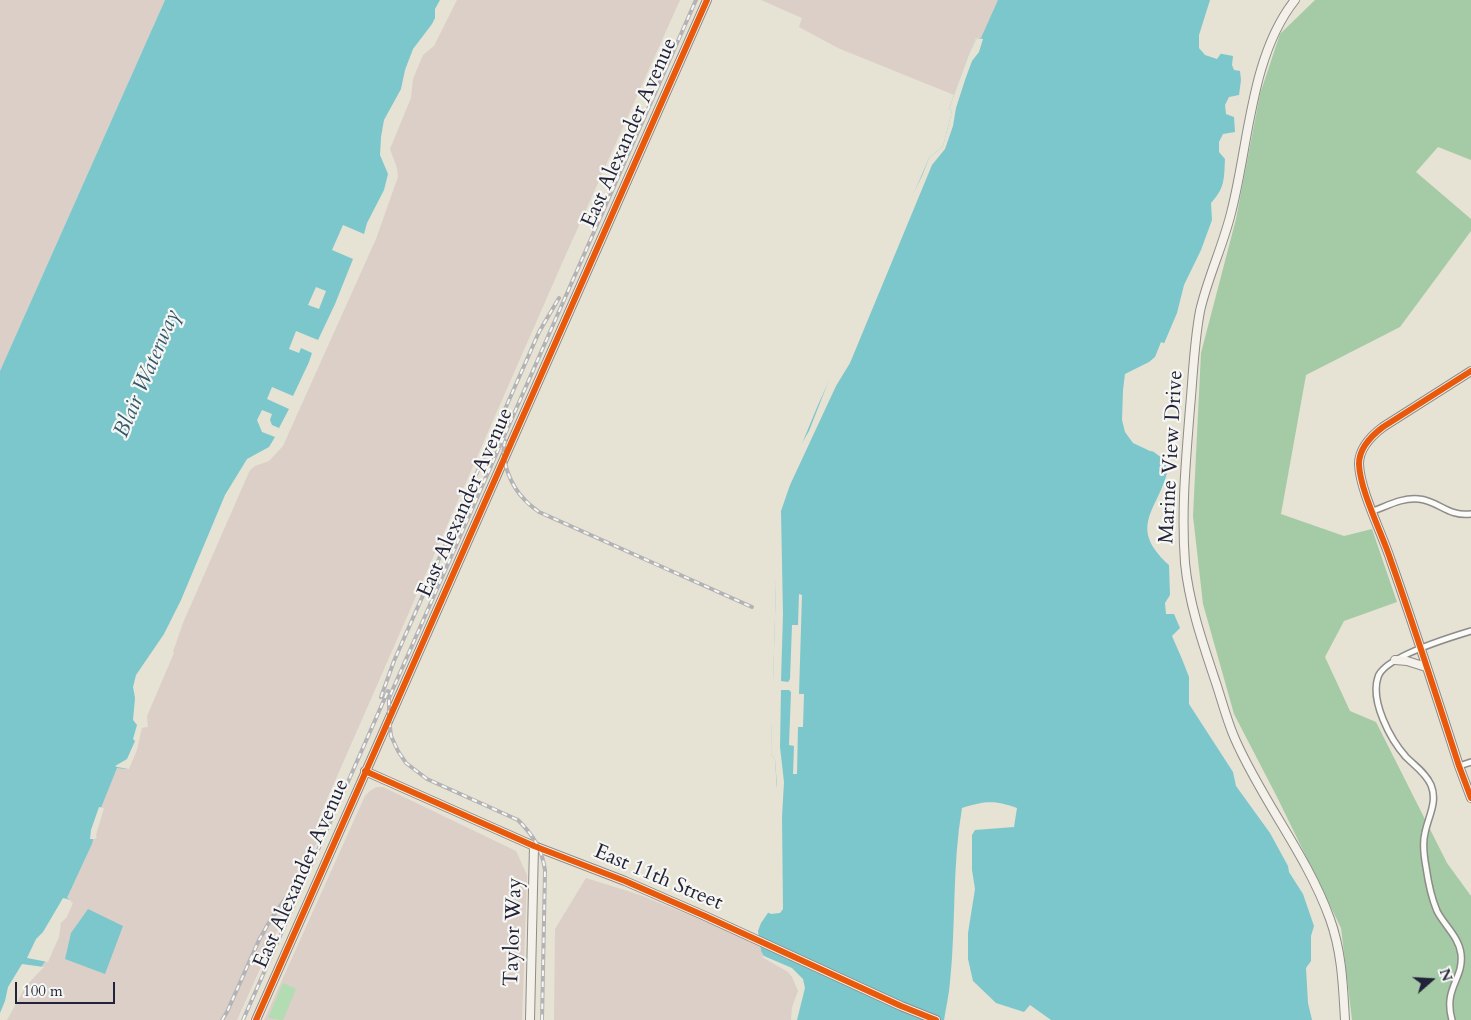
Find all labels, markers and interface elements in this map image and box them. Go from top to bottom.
street label: East Alexander Avenue [577,34,683,232]
water label: Blair Waterway [109,306,187,442]
street label: Marine View Drive [1155,370,1189,544]
street label: East Alexander Avenue [413,404,519,602]
street label: East Alexander Avenue [249,775,355,973]
street label: East 11th Street [590,840,726,916]
street label: Taylor Way [500,877,528,987]
north arrow [1406,955,1456,1005]
text: N [1435,966,1457,984]
scale bar [18,972,118,1004]
text: 100 m [23,981,63,1001]

